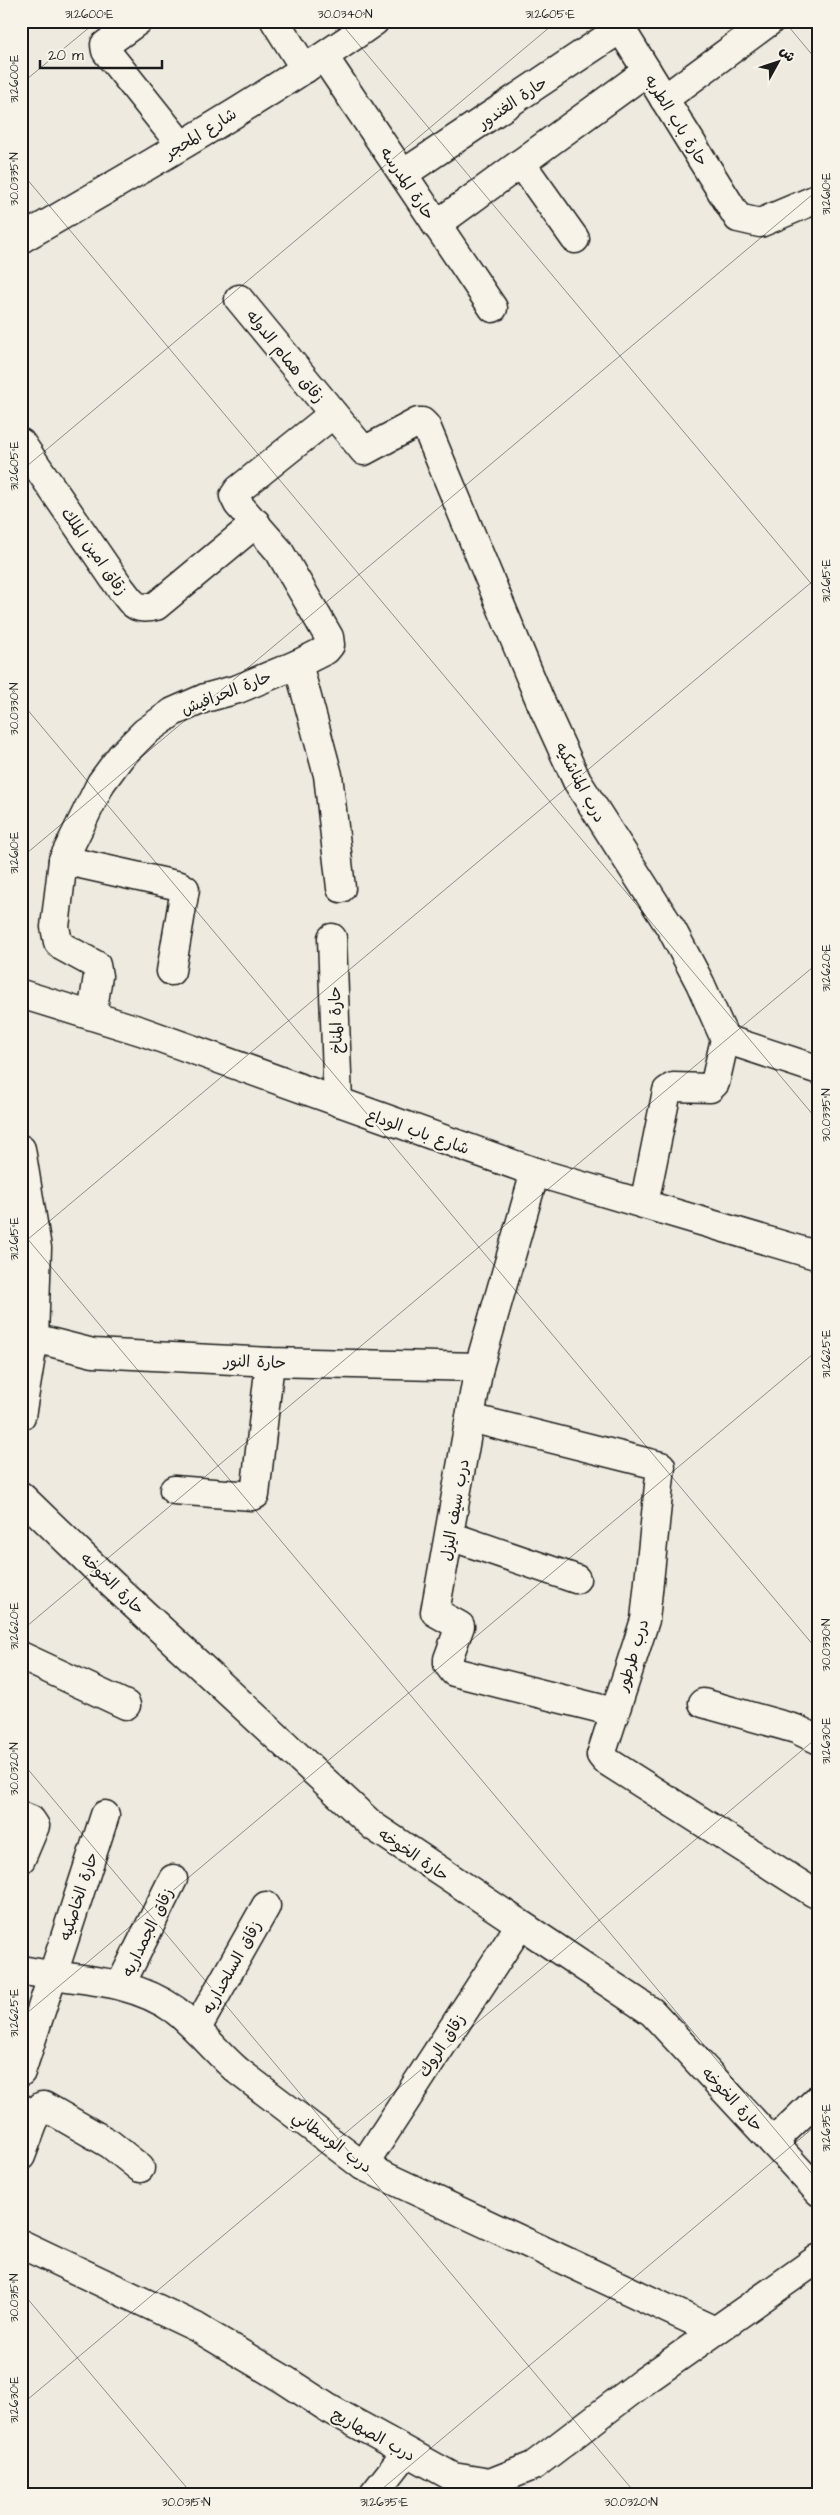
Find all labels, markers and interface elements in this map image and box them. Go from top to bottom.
text: 31.2600°E [65,6,113,23]
text: 30.0340°N [318,6,373,23]
text: 31.2605°E [525,6,575,23]
scale bar [40,38,162,70]
north arrow [752,38,802,88]
text: ش [775,42,800,67]
text: 20 m [48,45,84,66]
text: 31.2600°E [6,55,23,103]
street label: حارة باب الطربه [639,71,713,171]
street label: حارة الغندور [472,72,552,135]
street label: شارع المحجر [159,103,241,166]
street label: حارة المدرسه [375,143,440,224]
text: 30.0335°N [6,152,23,206]
text: 31.2610°E [818,173,835,215]
street label: زقاق همام الدوله [240,305,330,408]
text: 31.2605°E [6,441,23,491]
street label: زقاق امين الملك [56,503,133,600]
text: 31.2615°E [818,559,835,603]
street label: حارة الحرافيش [178,666,275,720]
text: 30.0330°N [6,682,23,735]
street label: درب المناشكيه [550,739,610,826]
text: 31.2610°E [6,832,23,874]
text: 31.2620°E [818,944,835,992]
street label: حارة المناخ [324,986,348,1054]
text: 30.0335°N [818,1088,835,1142]
street label: شارع باب الوداع [363,1104,472,1160]
text: 31.2615°E [6,1217,23,1261]
text: 31.2625°E [818,1330,835,1378]
street label: حارة النور [221,1350,286,1374]
street label: درب سيف اليزل [435,1457,475,1563]
street label: حارة الخوخه [76,1548,149,1620]
text: 31.2620°E [6,1602,23,1650]
street label: درب طرطور [611,1616,654,1695]
text: 30.0330°N [818,1618,835,1671]
text: 31.2630°E [818,1717,835,1765]
text: 30.0320°N [6,1742,23,1796]
street label: حارة الخوخه [374,1823,453,1887]
street label: حارة الخاصكيه [54,1849,104,1943]
street label: زقاق الجمداريه [117,1884,179,1981]
street label: زقاق السلحداريه [197,1917,267,2018]
text: 31.2625°E [6,1989,23,2037]
street label: زقاق الروك [413,2010,470,2081]
street label: حارة الخوخه [697,2063,768,2137]
text: 31.2635°E [818,2104,835,2152]
street label: درب الوسطاني [287,2106,377,2180]
text: 30.0315°N [6,2273,23,2323]
text: 31.2630°E [6,2376,23,2424]
street label: درب الصهاريج [328,2403,419,2467]
text: 30.0315°N [161,2494,211,2511]
text: 31.2635°E [360,2494,408,2511]
text: 30.0320°N [604,2494,658,2511]

